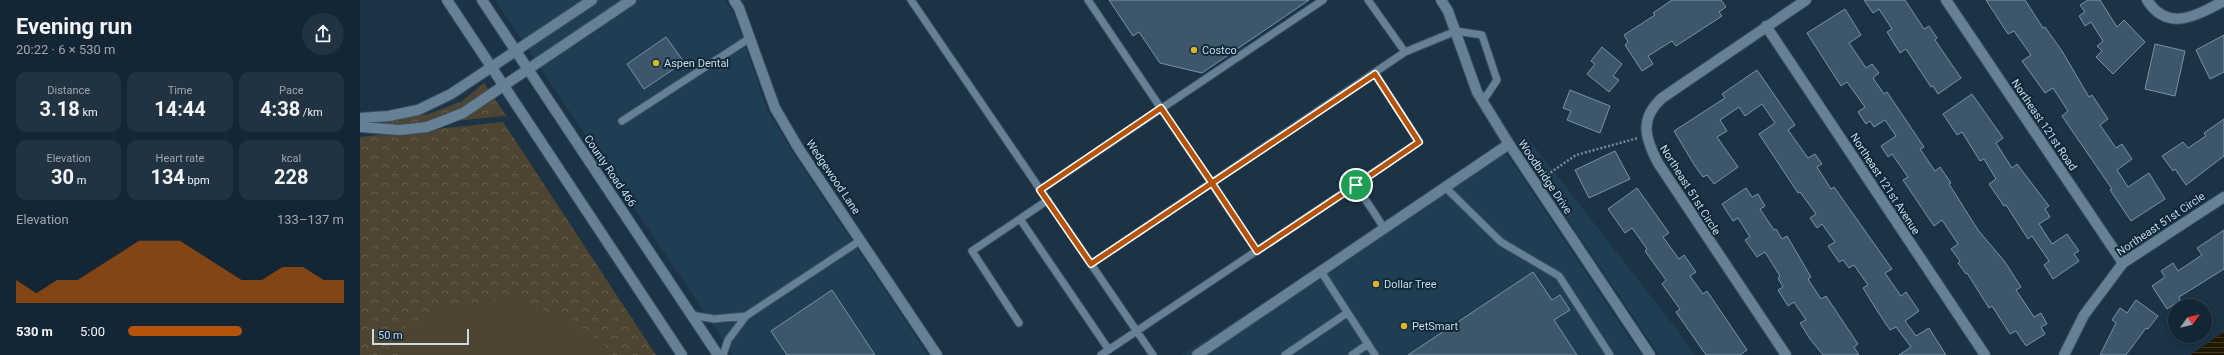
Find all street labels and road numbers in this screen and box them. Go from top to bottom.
street label: Northeast 121st Road [2009,77,2079,173]
street label: Northeast 121st Avenue [1847,131,1923,237]
street label: County Road 466 [581,133,639,209]
street label: Wedgewood Lane [803,137,863,217]
street label: Woodbridge Drive [1515,137,1575,217]
street label: Northeast 51st Circle [1657,143,1723,238]
street label: Northeast 51st Circle [2114,190,2208,258]

